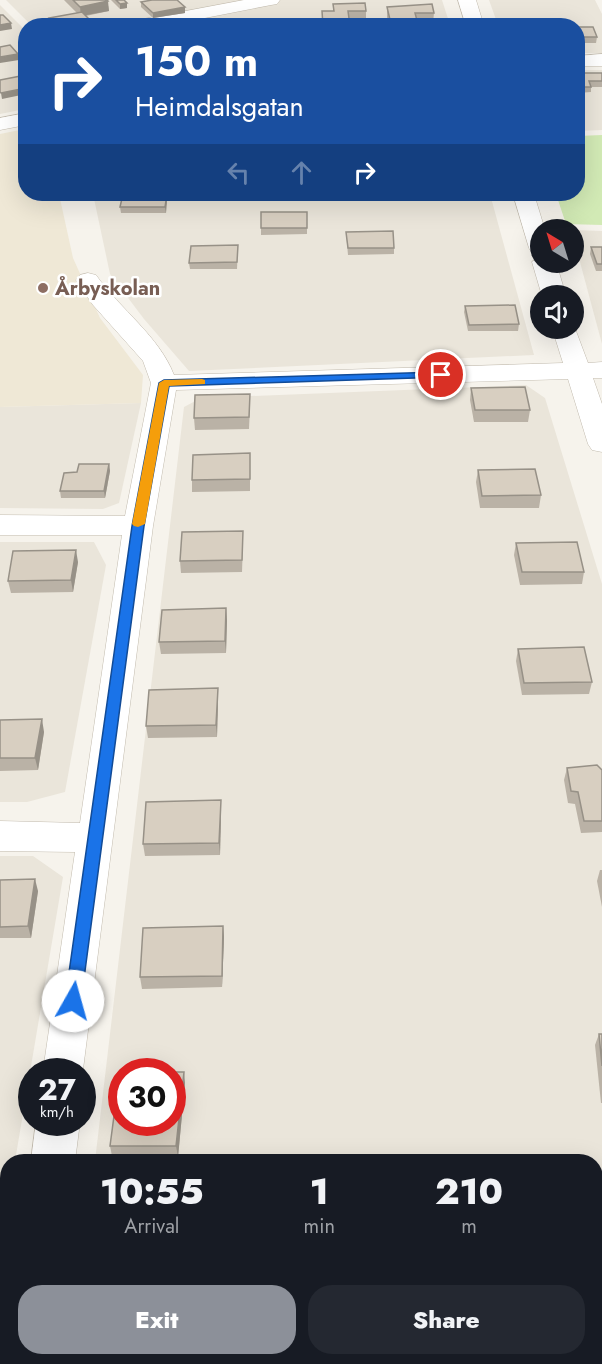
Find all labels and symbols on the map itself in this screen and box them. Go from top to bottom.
north arrow [530,219,584,273]
place label: Årbyskolan [54,274,160,303]
marker: Årbyskolan [36,281,50,295]
pin [415,349,466,400]
position arrow [41,969,105,1033]
speed limit sign: 30 [108,1058,186,1136]

